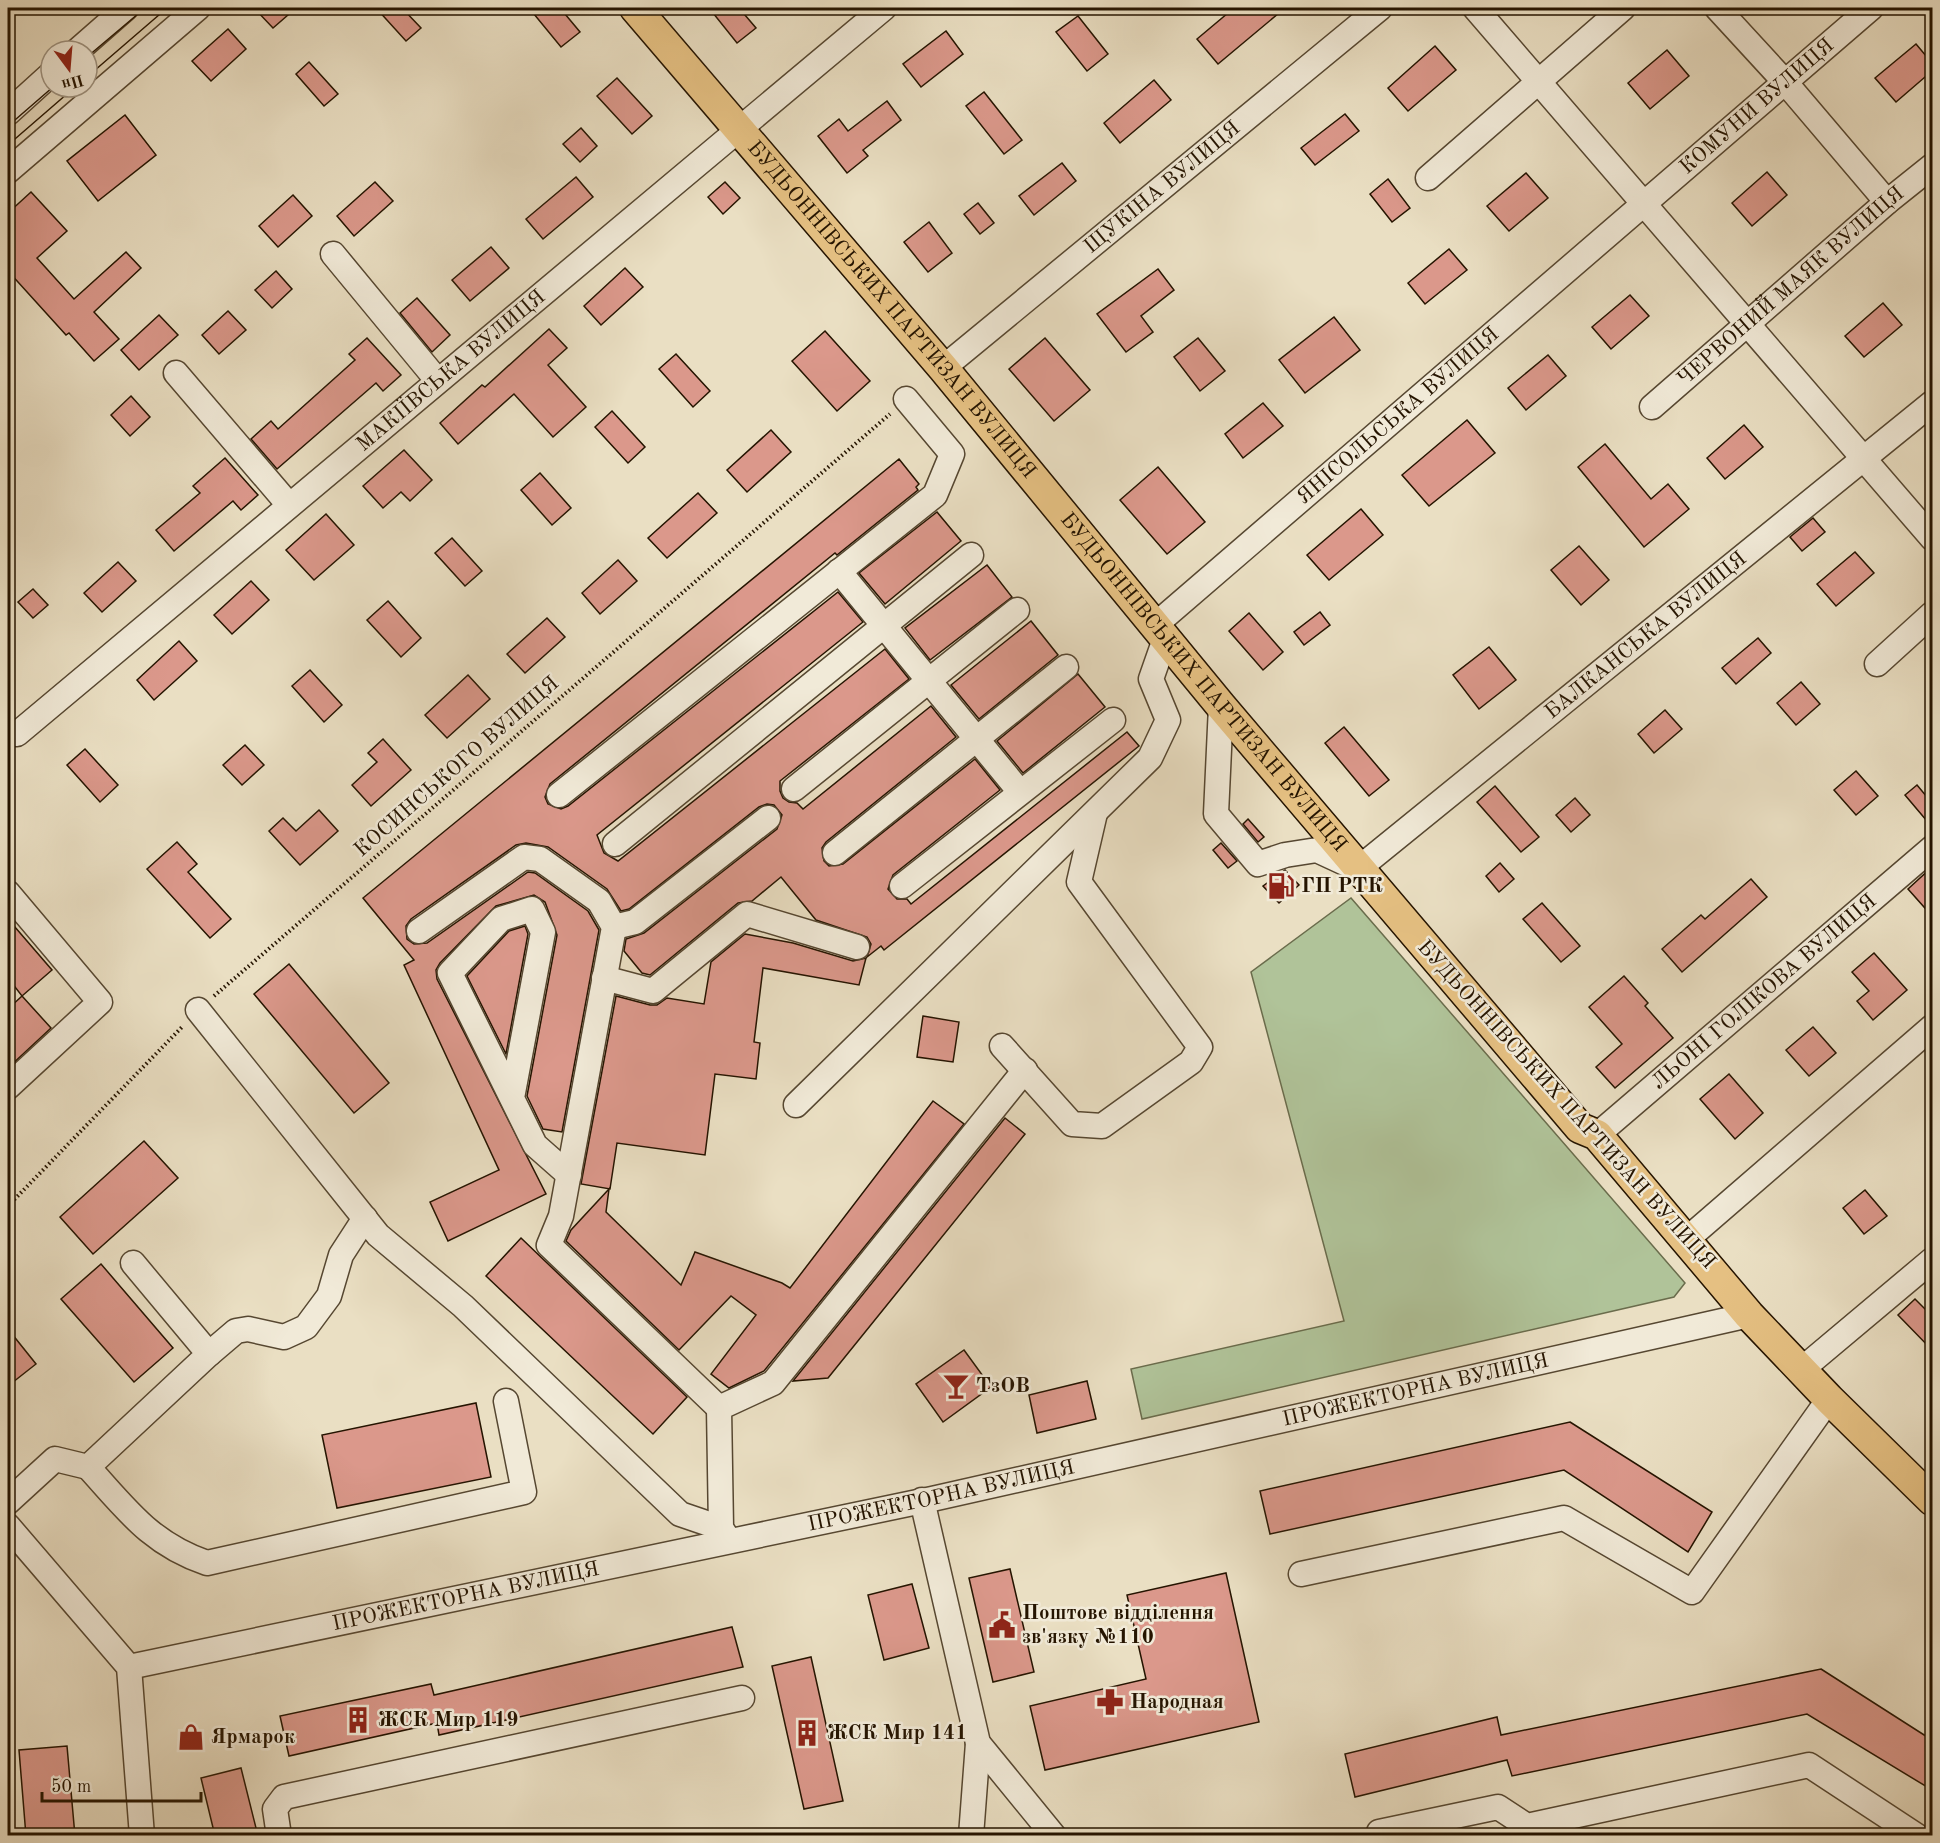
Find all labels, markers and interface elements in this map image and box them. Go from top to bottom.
street label: КОМУНИ ВУЛИЦЯ [1676,34,1838,178]
north arrow [39,39,99,99]
text: Пн [60,71,85,92]
street label: ЩУКІНА ВУЛИЦЯ [1080,117,1244,258]
street label: БУДЬОННІВСЬКИХ ПАРТИЗАН ВУЛИЦЯ [743,137,1040,482]
street label: ЧЕРВОНИЙ МАЯК ВУЛИЦЯ [1674,182,1908,390]
street label: МАКІЇВСЬКА ВУЛИЦЯ [353,286,549,455]
street label: ЯНІСОЛЬСЬКА ВУЛИЦЯ [1293,323,1503,508]
street label: БУДЬОННІВСЬКИХ ПАРТИЗАН ВУЛИЦЯ [1056,509,1351,856]
street label: БАЛКАНСЬКА ВУЛИЦЯ [1541,548,1750,723]
street label: КОСИНСЬКОГО ВУЛИЦЯ [351,673,563,861]
fuel station icon: ГП РТК [1266,871,1296,901]
place label: ГП РТК [1301,876,1383,897]
street label: ЛЬОНІ ГОЛІКОВА ВУЛИЦЯ [1648,890,1880,1094]
street label: БУДЬОННІВСЬКИХ ПАРТИЗАН ВУЛИЦЯ [1413,937,1719,1273]
street label: ПРОЖЕКТОРНА ВУЛИЦЯ [1280,1350,1551,1430]
bar icon: ТзОВ [941,1371,971,1401]
place label: ТзОВ [976,1376,1030,1397]
street label: ПРОЖЕКТОРНА ВУЛИЦЯ [806,1457,1077,1535]
street label: ПРОЖЕКТОРНА ВУЛИЦЯ [330,1558,601,1635]
place label: Поштове відділення зв'язку №110 [1022,1603,1214,1648]
public building icon: Поштове відділення зв'язку №110 [987,1610,1017,1640]
pharmacy icon: Народная [1095,1687,1125,1717]
place label: Народная [1130,1692,1224,1713]
building icon: ЖСК Мир 119 [343,1705,373,1735]
place label: ЖСК Мир 119 [378,1710,518,1731]
building icon: ЖСК Мир 141 [792,1718,822,1748]
shop icon: Ярмарок [176,1722,206,1752]
place label: ЖСК Мир 141 [827,1723,967,1744]
place label: Ярмарок [211,1727,295,1748]
scale bar [42,1765,201,1803]
text: 50 m [51,1778,91,1796]

